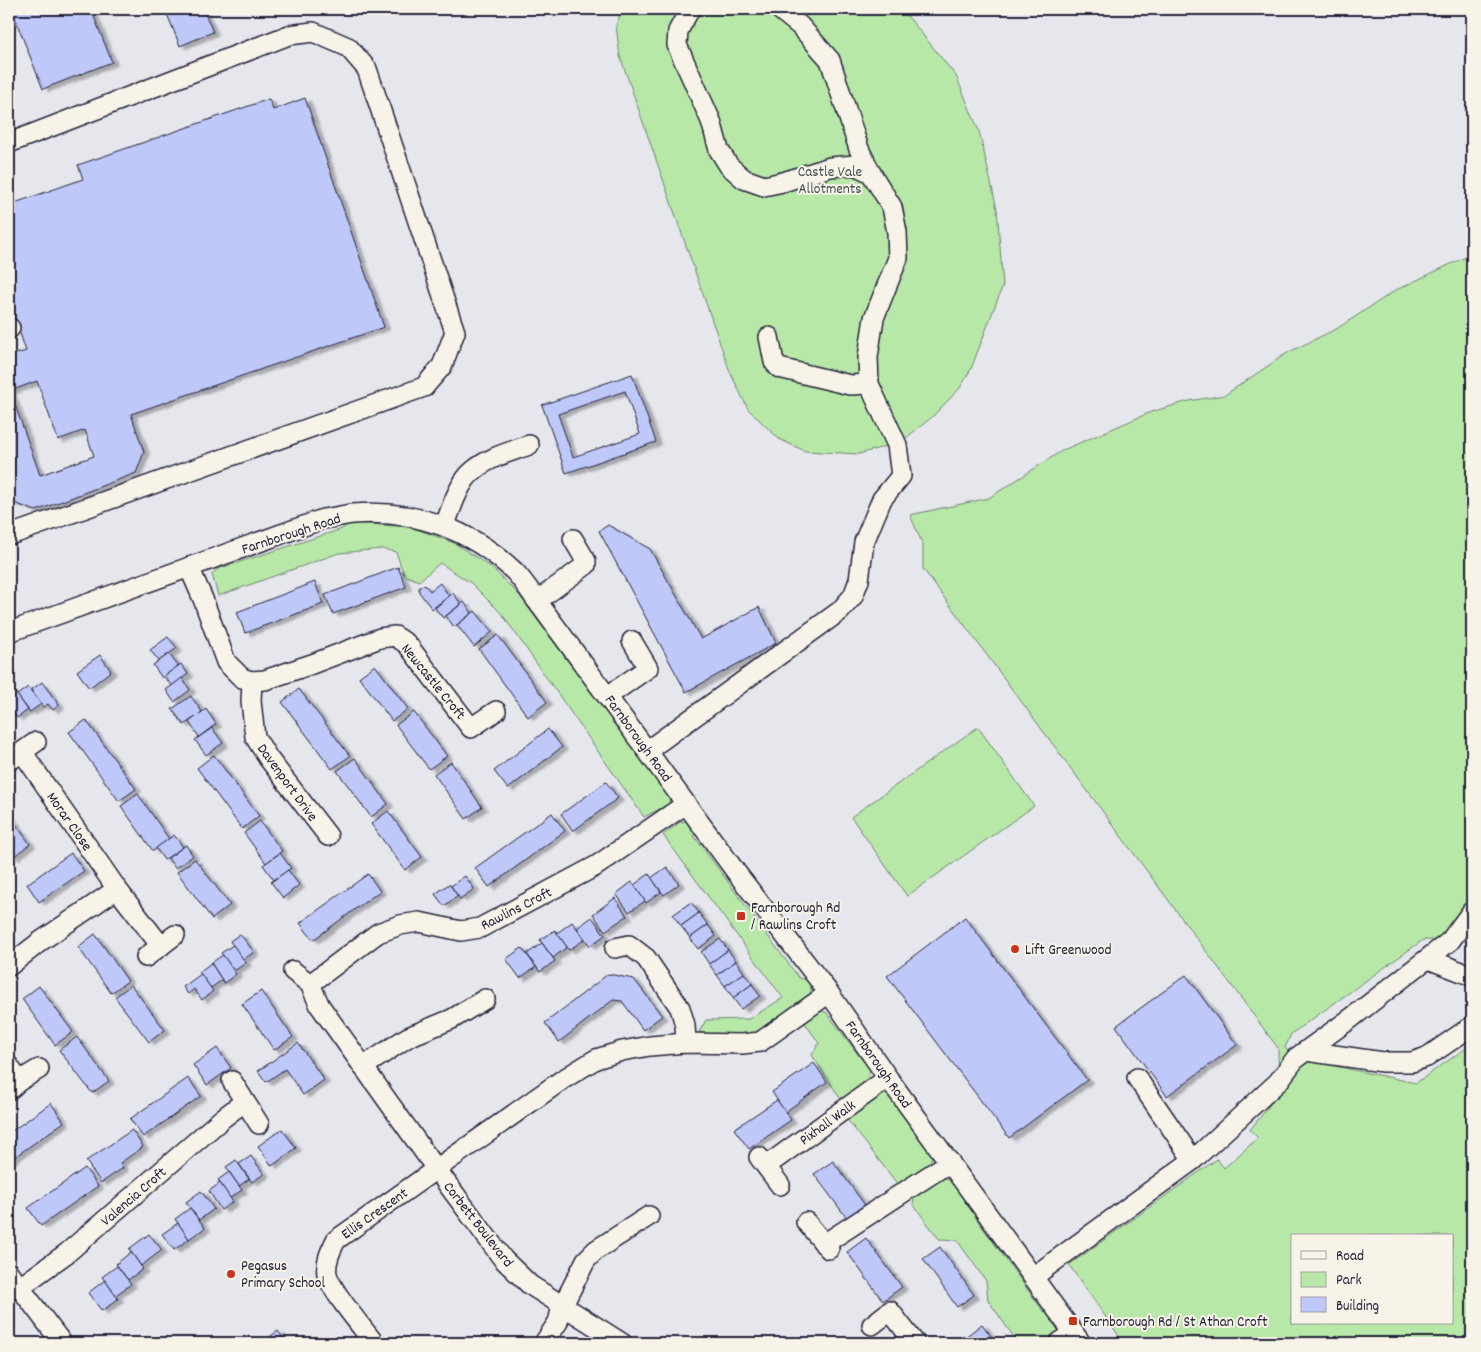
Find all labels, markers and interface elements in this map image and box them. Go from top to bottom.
park label: Castle Vale Allotments [798,162,863,201]
street label: Farnborough Road [239,509,344,561]
street label: Newcastle Croft [395,639,470,726]
street label: Farnborough Road [598,691,677,787]
street label: Davenport Drive [251,740,322,827]
street label: Morar Close [40,788,97,856]
street label: Rawlins Croft [477,882,557,937]
place label: Farnborough Rd / Rawlins Croft [751,898,840,937]
marker: Farnborough Rd / Rawlins Croft [735,910,747,922]
place label: Lift Greenwood [1025,940,1111,962]
marker: Lift Greenwood [1009,943,1021,955]
street label: Farnborough Road [839,1017,916,1114]
street label: Pixhall Walk [795,1096,861,1152]
street label: Valencia Croft [97,1162,172,1232]
street label: Corbett Boulevard [437,1178,518,1273]
street label: Ellis Crescent [337,1183,414,1246]
legend [1291,1234,1454,1324]
text: Road [1336,1246,1364,1268]
place label: Pegasus Primary School [241,1256,325,1295]
marker: Pegasus Primary School [225,1268,237,1280]
text: Park [1336,1270,1362,1292]
text: Building [1336,1296,1379,1318]
place label: Farnborough Rd / St Athan Croft [1083,1312,1268,1334]
marker: Farnborough Rd / St Athan Croft [1067,1315,1079,1327]

